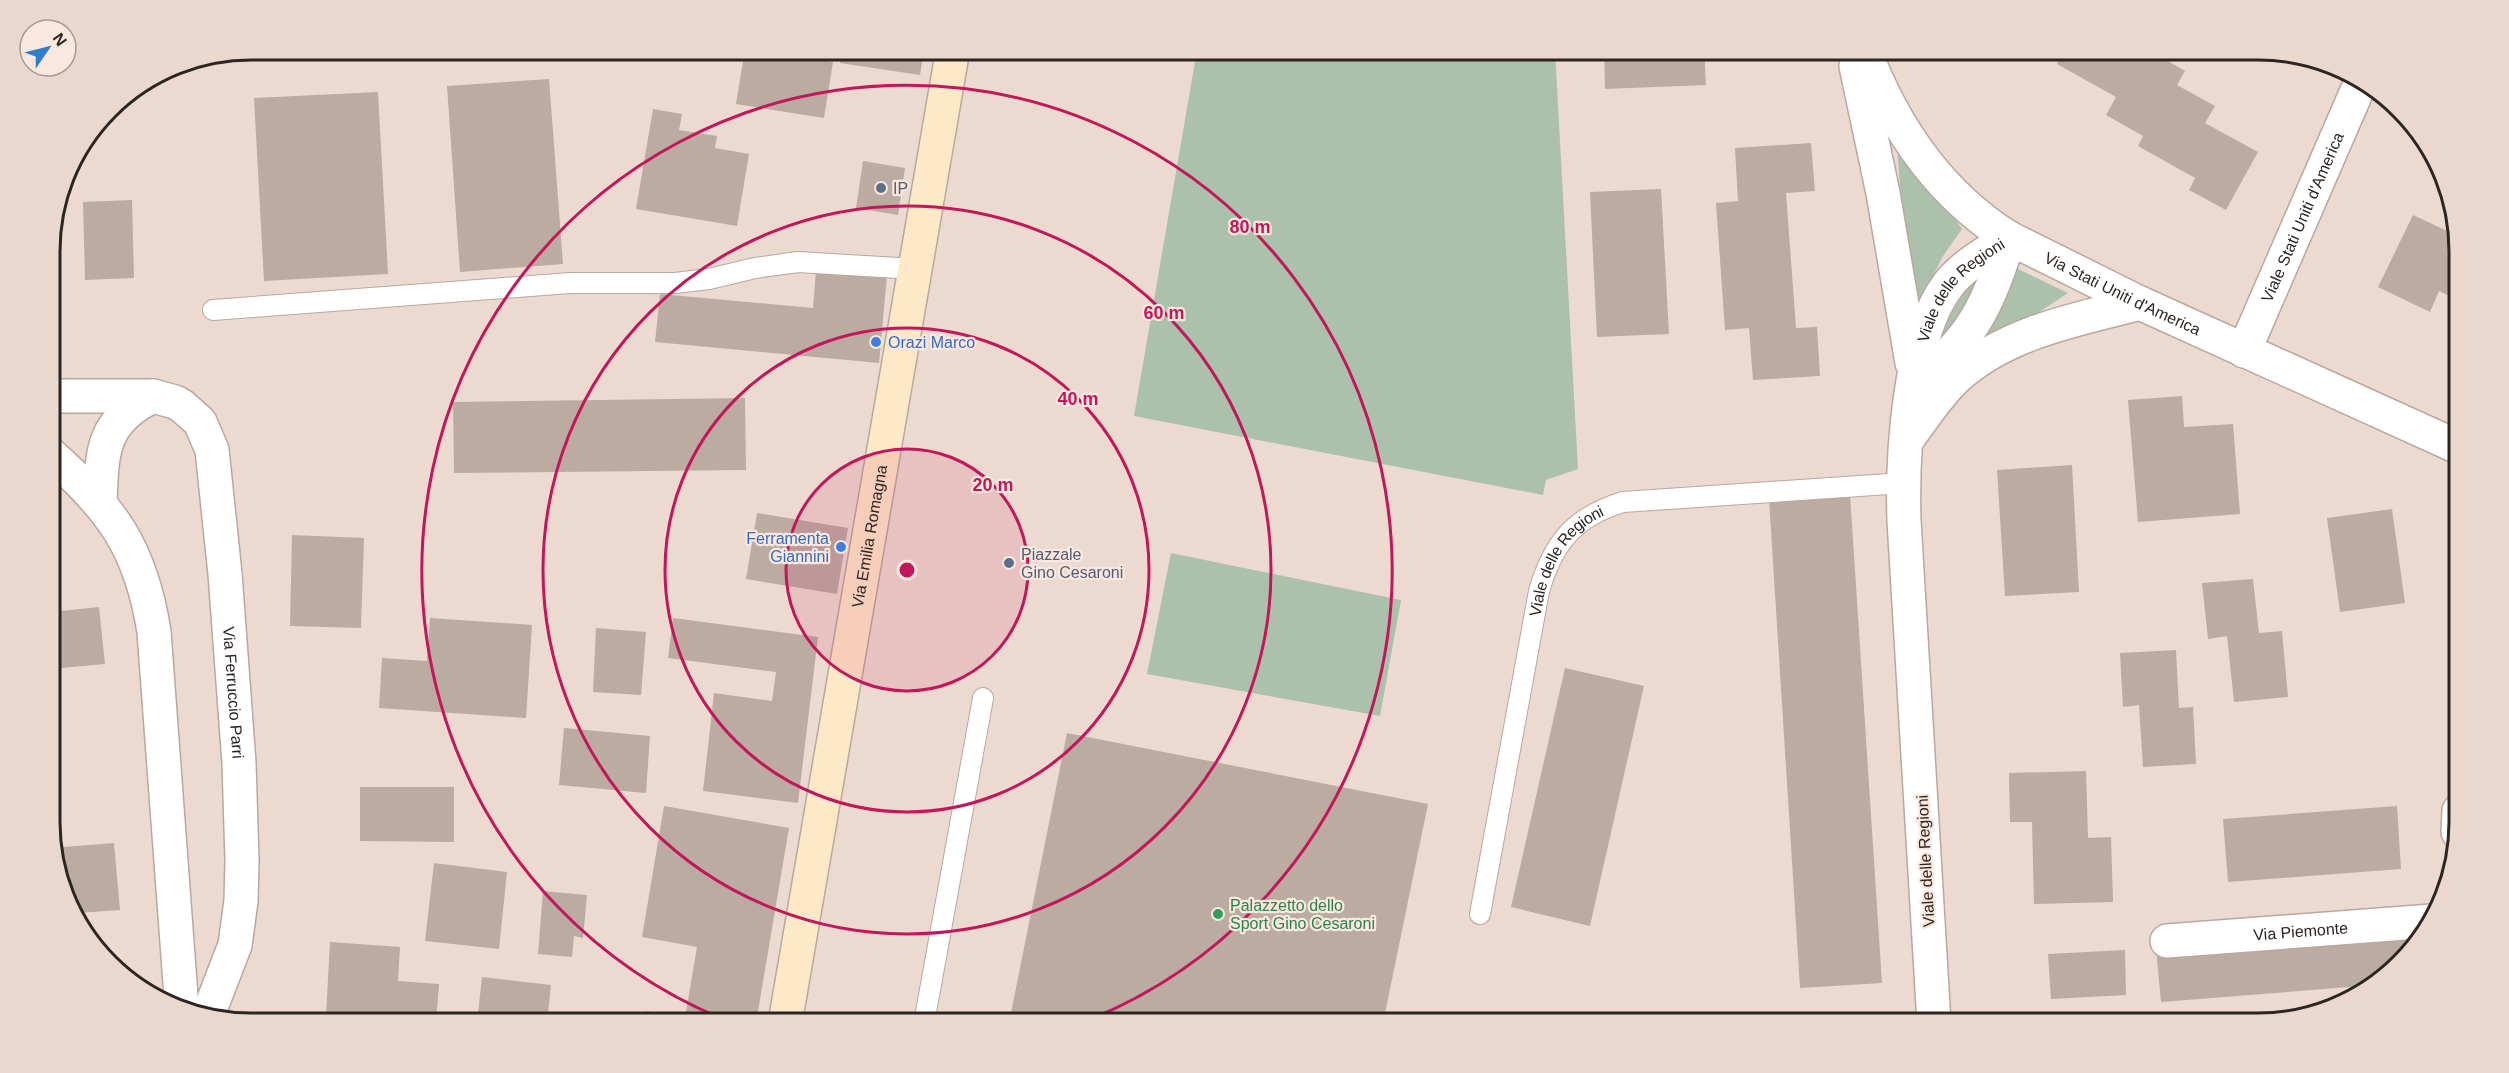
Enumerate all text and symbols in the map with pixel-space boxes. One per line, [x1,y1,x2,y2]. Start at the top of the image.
north arrow [18,18,78,78]
text: N [50,30,70,49]
street label: Viale Stati Uniti d'America [2258,130,2347,305]
place label: IP [893,180,908,197]
marker: IP [874,181,888,195]
text: 80 m [1229,217,1271,237]
street label: Viale delle Regioni [1914,235,2008,344]
street label: Via Stati Uniti d'America [2042,249,2203,338]
text: 60 m [1143,303,1185,323]
place label: Orazi Marco [888,334,975,351]
marker: Orazi Marco [869,335,883,349]
text: 40 m [1057,389,1099,409]
street label: Via Emilia Romagna [849,463,890,609]
text: 20 m [972,475,1014,495]
street label: Viale delle Regioni [1527,503,1606,618]
place label: Ferramenta Giannini [746,530,829,565]
marker: Ferramenta Giannini [834,540,848,554]
place label: Piazzale Gino Cesaroni [1021,546,1123,581]
marker: Piazzale Gino Cesaroni [1002,556,1016,570]
centre of rings [897,560,917,580]
street label: Via Ferruccio Parri [220,626,247,759]
street label: Viale delle Regioni [1914,794,1937,927]
place label: Palazzetto dello Sport Gino Cesaroni [1230,897,1375,932]
marker: Palazzetto dello Sport Gino Cesaroni [1211,907,1225,921]
street label: Via Piemonte [2253,919,2349,943]

